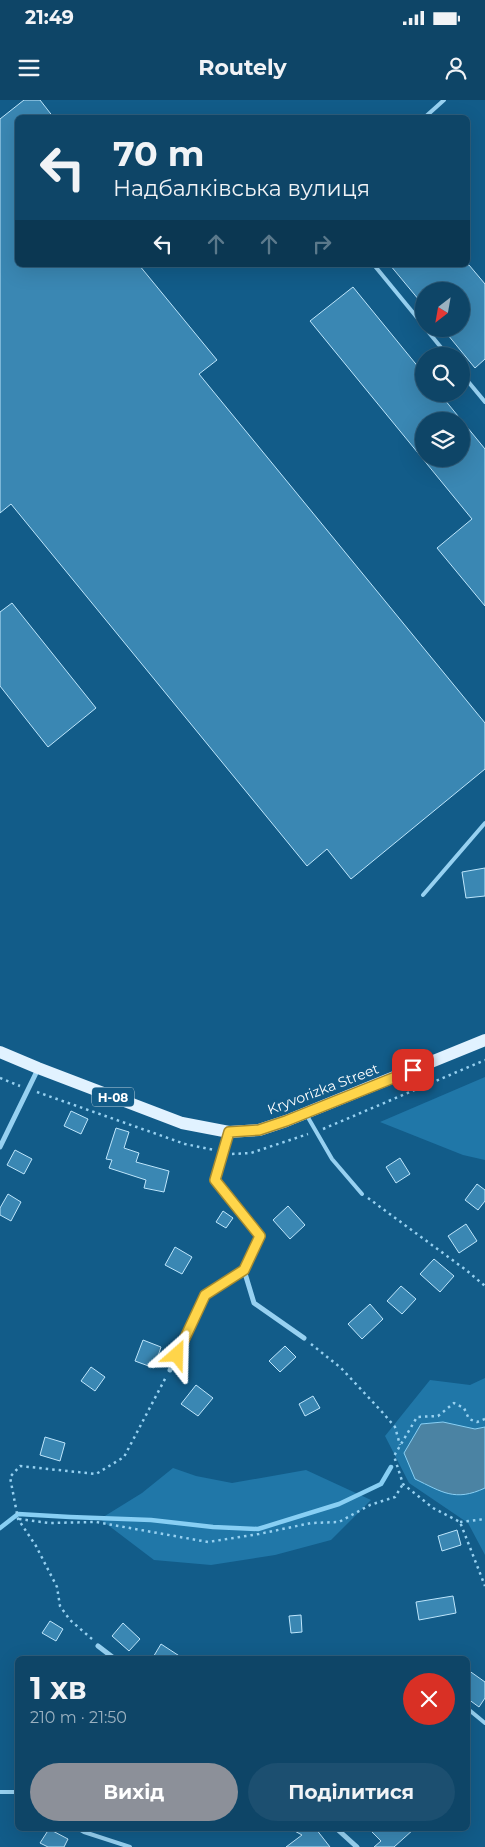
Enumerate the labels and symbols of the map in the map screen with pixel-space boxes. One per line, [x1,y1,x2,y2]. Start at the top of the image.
north arrow [415,282,470,338]
pin [392,1049,434,1091]
street label: Kryvorizka Street [265,1059,382,1119]
road number: Н-08 [92,1088,134,1106]
position arrow [150,1328,202,1380]

